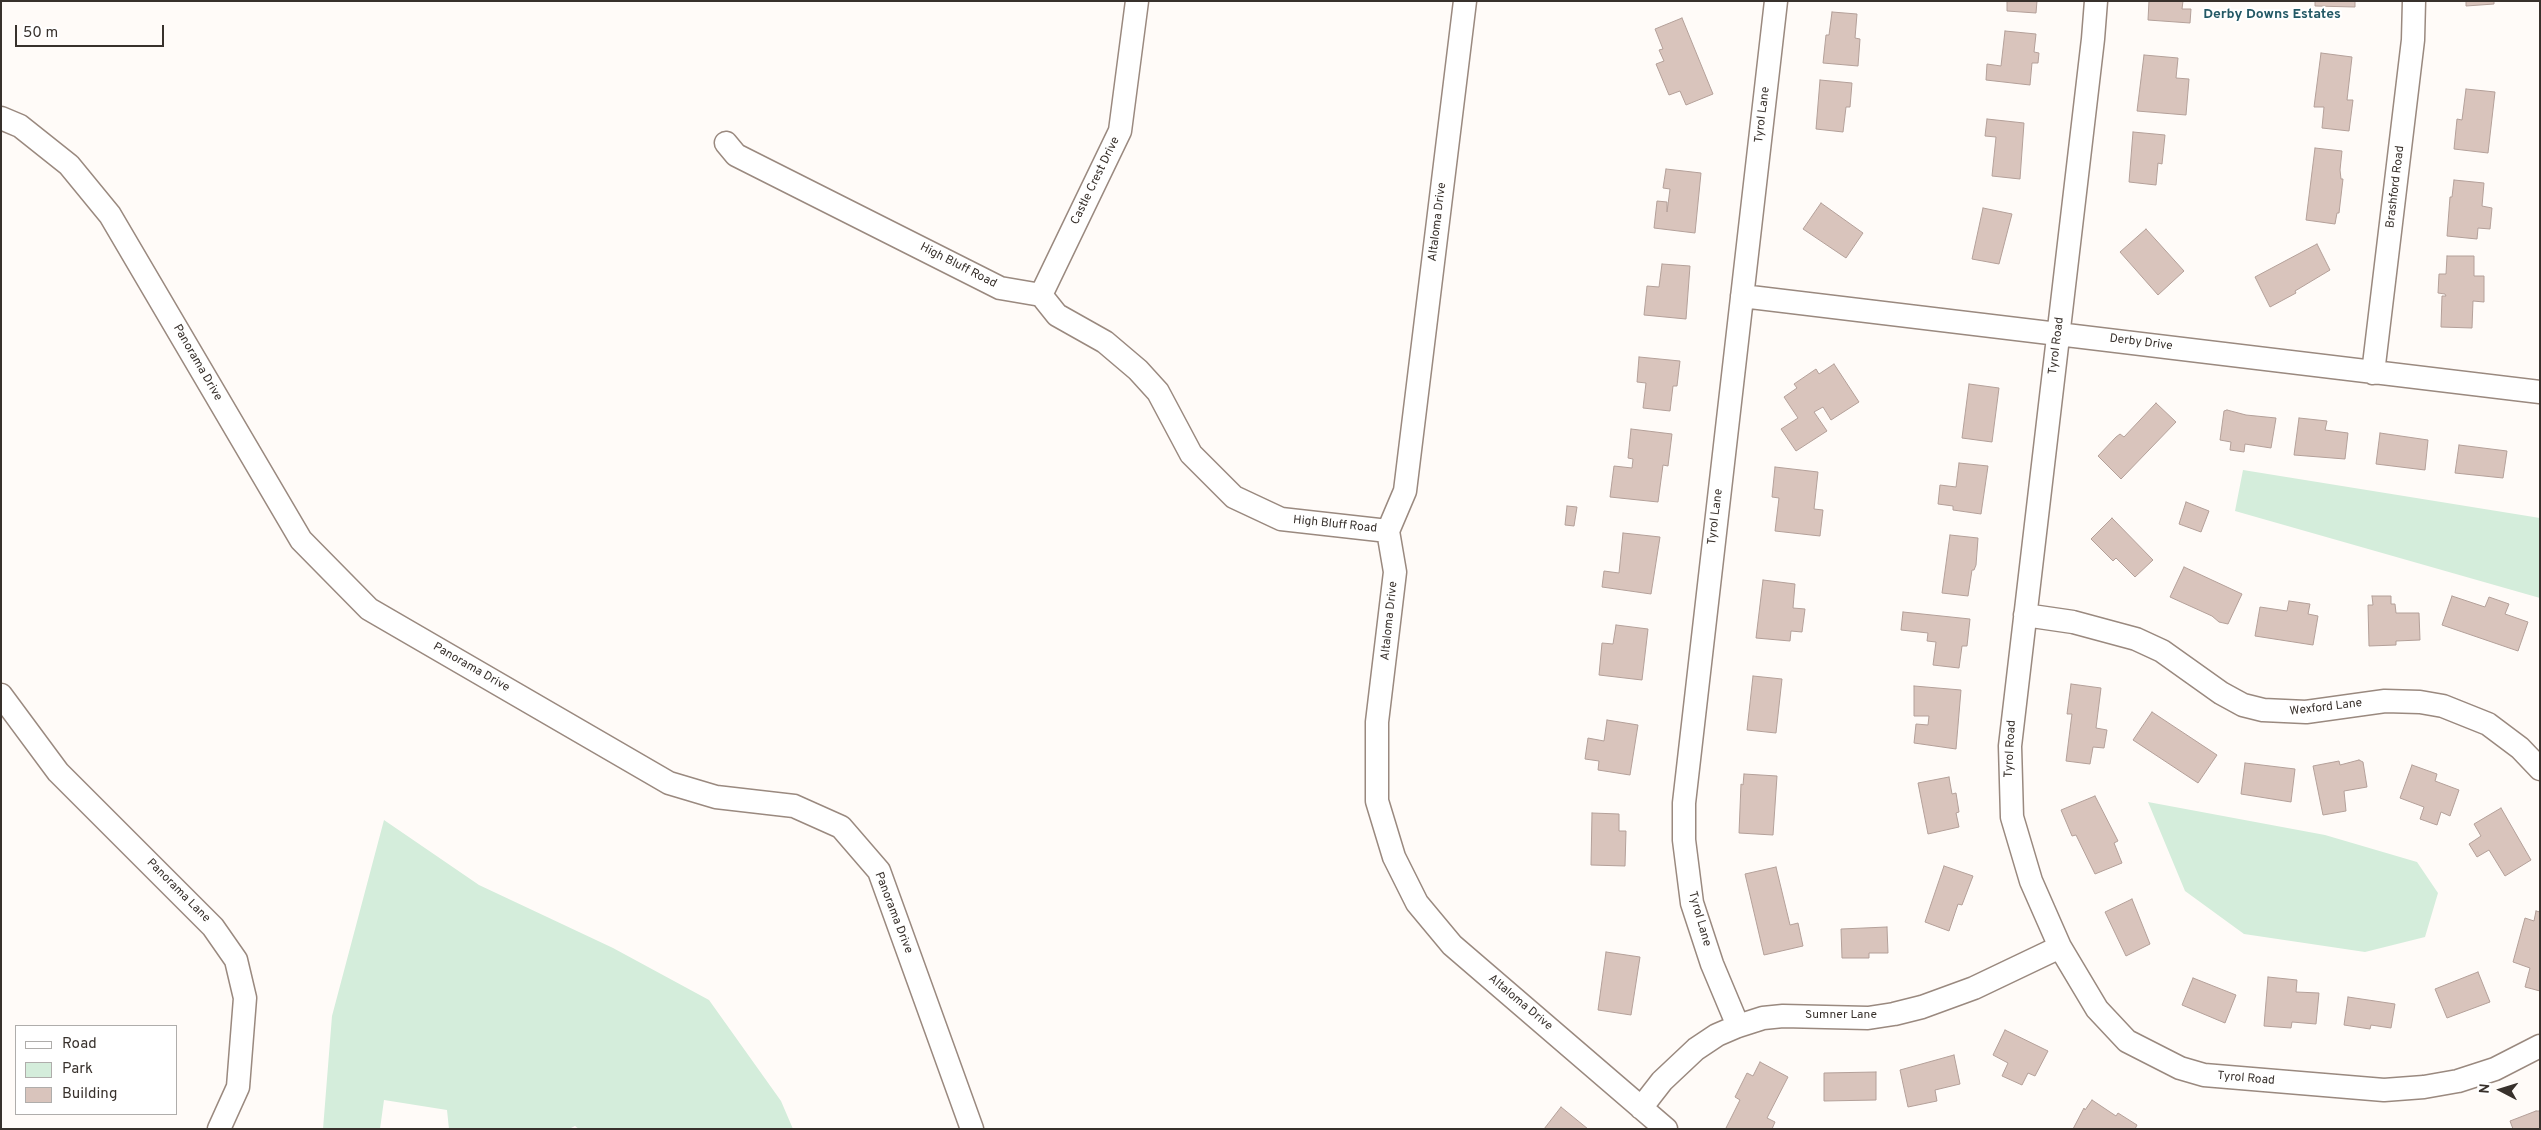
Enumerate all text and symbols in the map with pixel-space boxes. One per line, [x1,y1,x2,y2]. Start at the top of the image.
district label: Derby Downs Estates [2203,7,2341,23]
scale bar [18,15,166,47]
text: 50 m [23,24,58,43]
street label: Tyrol Lane [1752,86,1774,144]
street label: Castle Crest Drive [1068,135,1124,227]
street label: Brashford Road [2384,145,2408,229]
street label: Altaloma Drive [1426,182,1450,262]
street label: High Bluff Road [917,240,999,292]
street label: Tyrol Road [2046,316,2068,376]
street label: Panorama Drive [169,322,225,404]
street label: Derby Drive [2109,332,2173,354]
street label: Tyrol Lane [1705,488,1727,546]
street label: High Bluff Road [1292,513,1378,537]
street label: Altaloma Drive [1379,581,1401,661]
street label: Panorama Drive [430,640,512,696]
street label: Wexford Lane [2289,696,2363,720]
street label: Tyrol Road [2002,720,2020,778]
street label: Panorama Lane [143,856,213,926]
street label: Panorama Drive [871,870,915,956]
street label: Tyrol Lane [1684,890,1714,948]
street label: Altaloma Drive [1485,972,1555,1034]
street label: Sumner Lane [1805,1009,1877,1023]
legend [15,1025,178,1115]
text: Road [62,1035,97,1054]
text: Park [62,1060,93,1079]
north arrow [2476,1065,2526,1115]
street label: Tyrol Road [2217,1069,2275,1089]
text: N [2477,1083,2494,1094]
text: Building [62,1085,117,1104]

